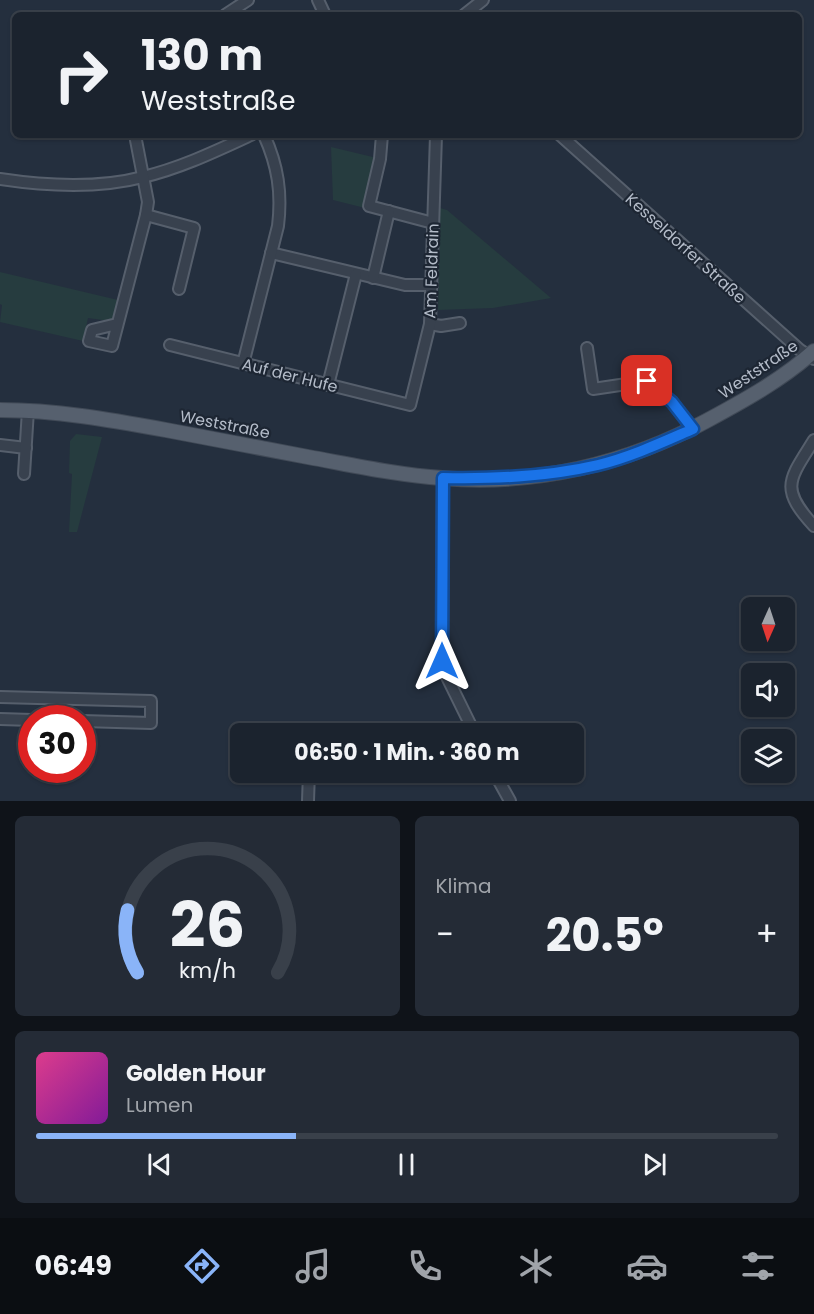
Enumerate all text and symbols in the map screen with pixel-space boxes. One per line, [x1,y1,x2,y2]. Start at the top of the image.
text: 130 m [141,26,263,85]
icon: right [42,36,120,114]
text: Weststraße [141,82,295,119]
street label: Kesseldorfer Straße [620,188,751,309]
street label: Am Feldrain [418,223,445,319]
street label: Weststraße [714,334,803,405]
street label: Auf der Hufe [240,352,340,399]
pin [621,355,672,406]
icon: arrive [630,364,663,397]
street label: Weststraße [178,404,272,445]
north arrow [741,597,795,651]
map controls [741,597,795,783]
position arrow [410,629,474,693]
button: sound [741,663,795,717]
speed limit sign: 30 [18,705,96,783]
button: layers [741,729,795,783]
text: 06:50 · 1 Min. · 360 m [294,737,520,768]
text: Klima [436,872,491,900]
text: 26 [170,881,245,969]
text: 20.5° [546,904,663,967]
text: − [436,911,454,958]
text: + [755,911,778,958]
text: km/h [179,955,236,986]
text: Golden Hour [126,1058,266,1089]
text: Lumen [126,1091,193,1119]
icon: previous [143,1148,176,1181]
icon: pause [390,1148,423,1181]
icon: next [638,1148,671,1181]
icon: directions [181,1245,223,1287]
icon: music [292,1245,334,1287]
icon: phone [404,1245,446,1287]
icon: climate [515,1245,557,1287]
icon: car [626,1245,668,1287]
icon: filters [737,1245,779,1287]
text: 06:49 [35,1247,112,1284]

